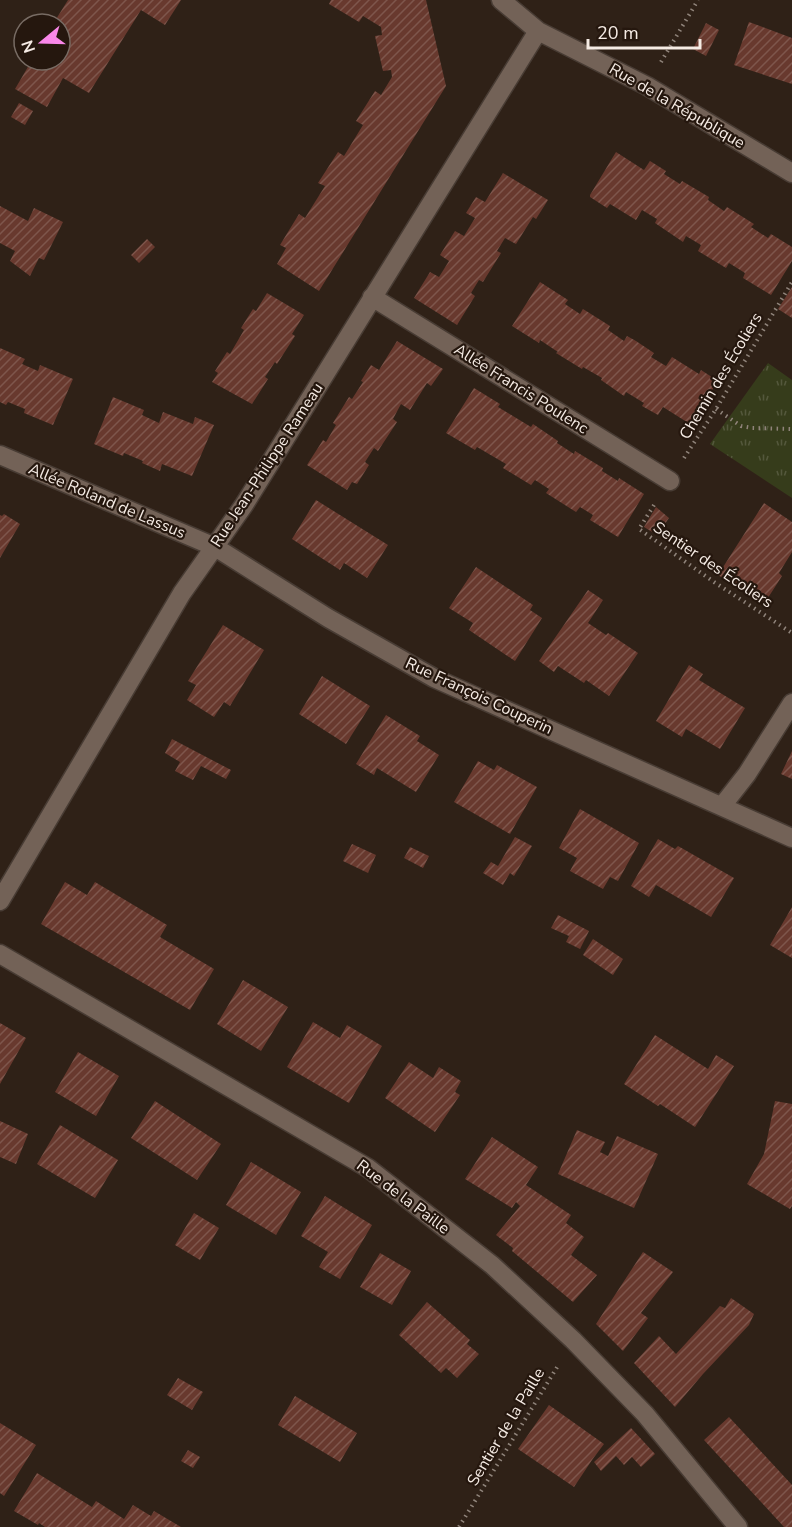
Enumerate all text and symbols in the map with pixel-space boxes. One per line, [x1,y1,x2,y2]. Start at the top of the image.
north arrow [12,12,72,72]
scale bar [588,12,700,50]
text: 20 m [597,21,639,45]
text: N [16,37,41,56]
street label: Rue de la République [605,58,749,154]
street label: Chemin des Écoliers [674,308,768,444]
street label: Allée Francis Poulenc [450,339,593,440]
street label: Rue Jean-Philippe Rameau [206,379,328,551]
street label: Allée Roland de Lassus [25,458,189,544]
street label: Sentier des Écoliers [649,517,777,613]
street label: Rue François Couperin [402,652,556,740]
street label: Rue de la Paille [352,1155,454,1239]
street label: Sentier de la Paille [462,1364,550,1490]

